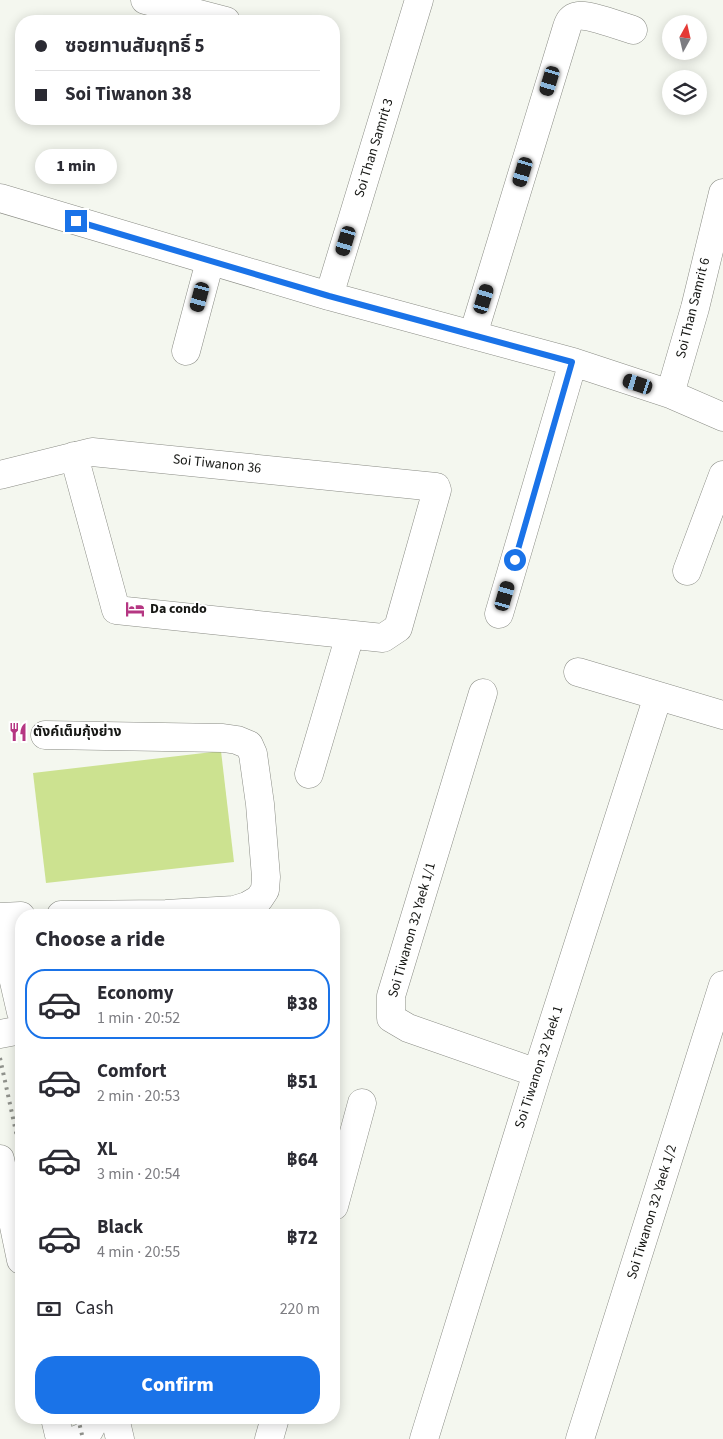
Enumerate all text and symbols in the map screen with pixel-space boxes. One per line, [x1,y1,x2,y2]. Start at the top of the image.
north arrow [662,15,708,60]
map controls [662,15,707,115]
text: ซอยทานสัมฤทธิ์ 5 [65,33,205,60]
car [538,64,561,98]
button: layers [662,70,707,115]
text: Soi Tiwanon 38 [65,81,192,108]
street label: Soi Than Samrit 3 [349,96,399,200]
callout: 1 min [35,148,117,184]
text: 1 min [56,155,96,177]
car [511,155,534,189]
route end [65,210,87,232]
car [334,224,357,258]
street label: Soi Than Samrit 6 [671,256,715,360]
car [188,281,211,313]
car [472,282,495,316]
car [621,372,654,396]
street label: Soi Tiwanon 36 [172,449,262,479]
route start [504,549,526,571]
car [493,580,516,612]
hotel icon: Da condo [124,598,146,620]
place label: Da condo [150,599,207,619]
restaurant icon: ตังค์เต็มกุ้งย่าง [7,721,29,743]
place label: ตังค์เต็มกุ้งย่าง [33,722,122,742]
street label: Soi Tiwanon 32 Yaek 1/1 [383,860,441,1000]
text: Choose a ride [35,923,165,955]
text: Economy [97,980,174,1007]
icon: car [37,982,82,1027]
text: ฿38 [287,991,318,1018]
street label: Soi Tiwanon 32 Yaek 1 [510,1003,568,1131]
text: 1 min · 20:52 [97,1007,180,1029]
text: Comfort [97,1058,167,1085]
icon: car [37,1060,82,1105]
text: ฿51 [287,1069,318,1096]
text: 2 min · 20:53 [97,1085,180,1107]
text: XL [97,1136,118,1163]
icon: car [37,1138,82,1183]
street label: Soi Tiwanon 32 Yaek 1/2 [622,1142,682,1282]
text: ฿64 [287,1147,318,1174]
text: 3 min · 20:54 [97,1163,180,1185]
text: Black [97,1214,143,1241]
icon: car [37,1216,82,1261]
text: ฿72 [287,1225,318,1252]
text: 4 min · 20:55 [97,1241,180,1263]
icon: cash [35,1295,63,1323]
text: Cash [75,1295,114,1322]
text: 220 m [280,1298,320,1320]
button: Confirm [35,1356,320,1414]

